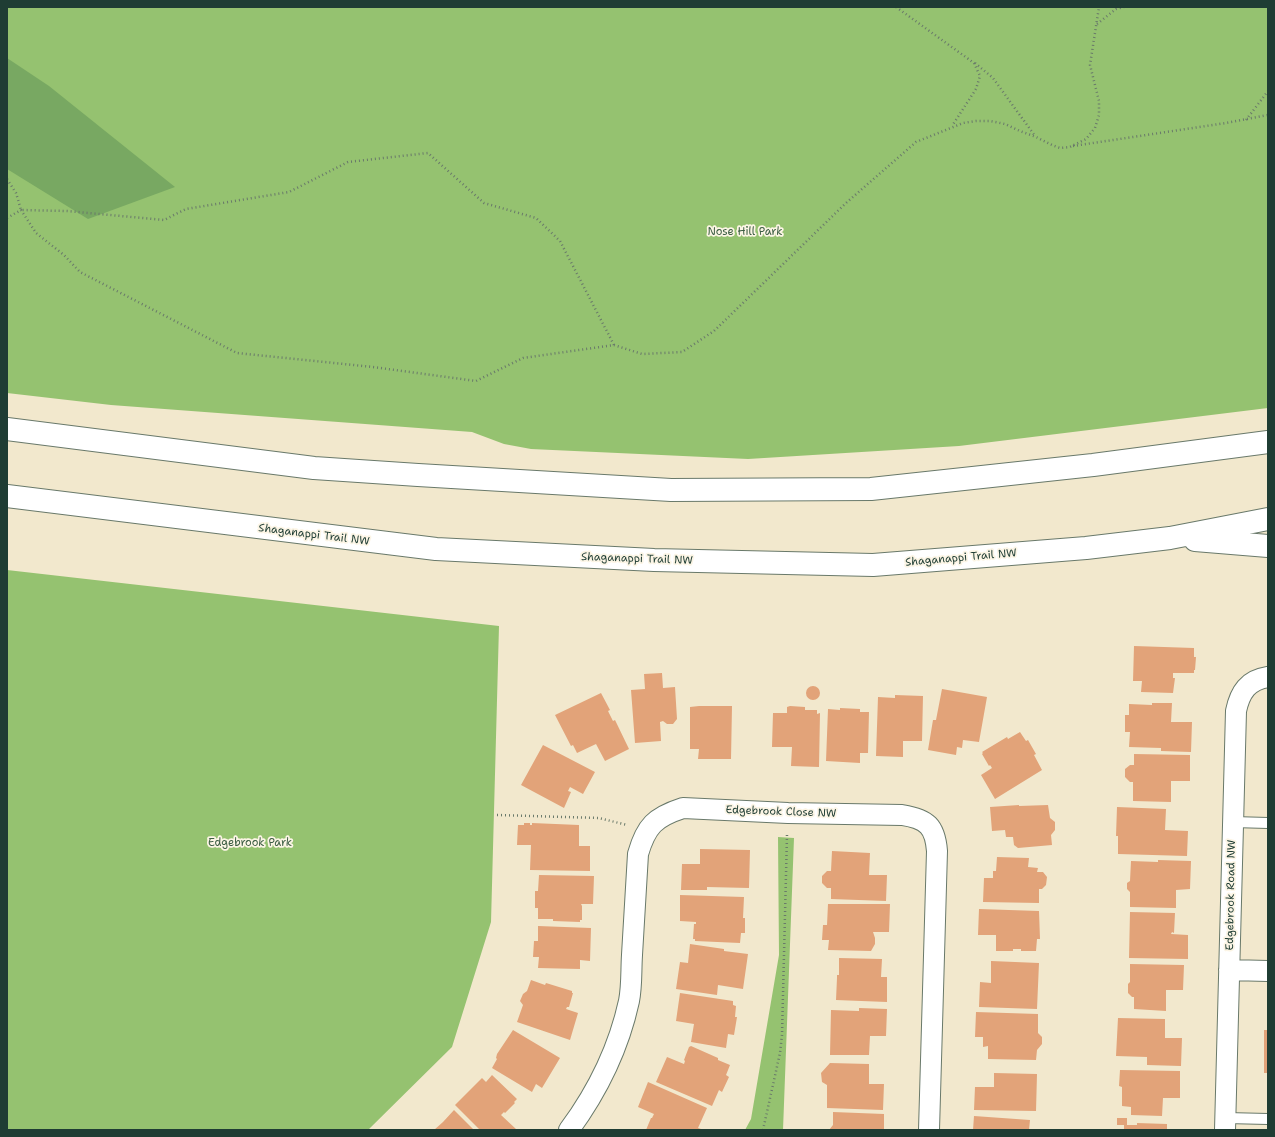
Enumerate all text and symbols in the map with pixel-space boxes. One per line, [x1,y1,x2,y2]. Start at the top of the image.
park label: Nose Hill Park [708,225,782,239]
street label: Shaganappi Trail NW [258,522,370,548]
street label: Shaganappi Trail NW [905,547,1017,569]
street label: Shaganappi Trail NW [581,550,693,568]
street label: Edgebrook Close NW [725,803,837,821]
park label: Edgebrook Park [208,836,292,850]
street label: Edgebrook Road NW [1223,840,1239,950]

